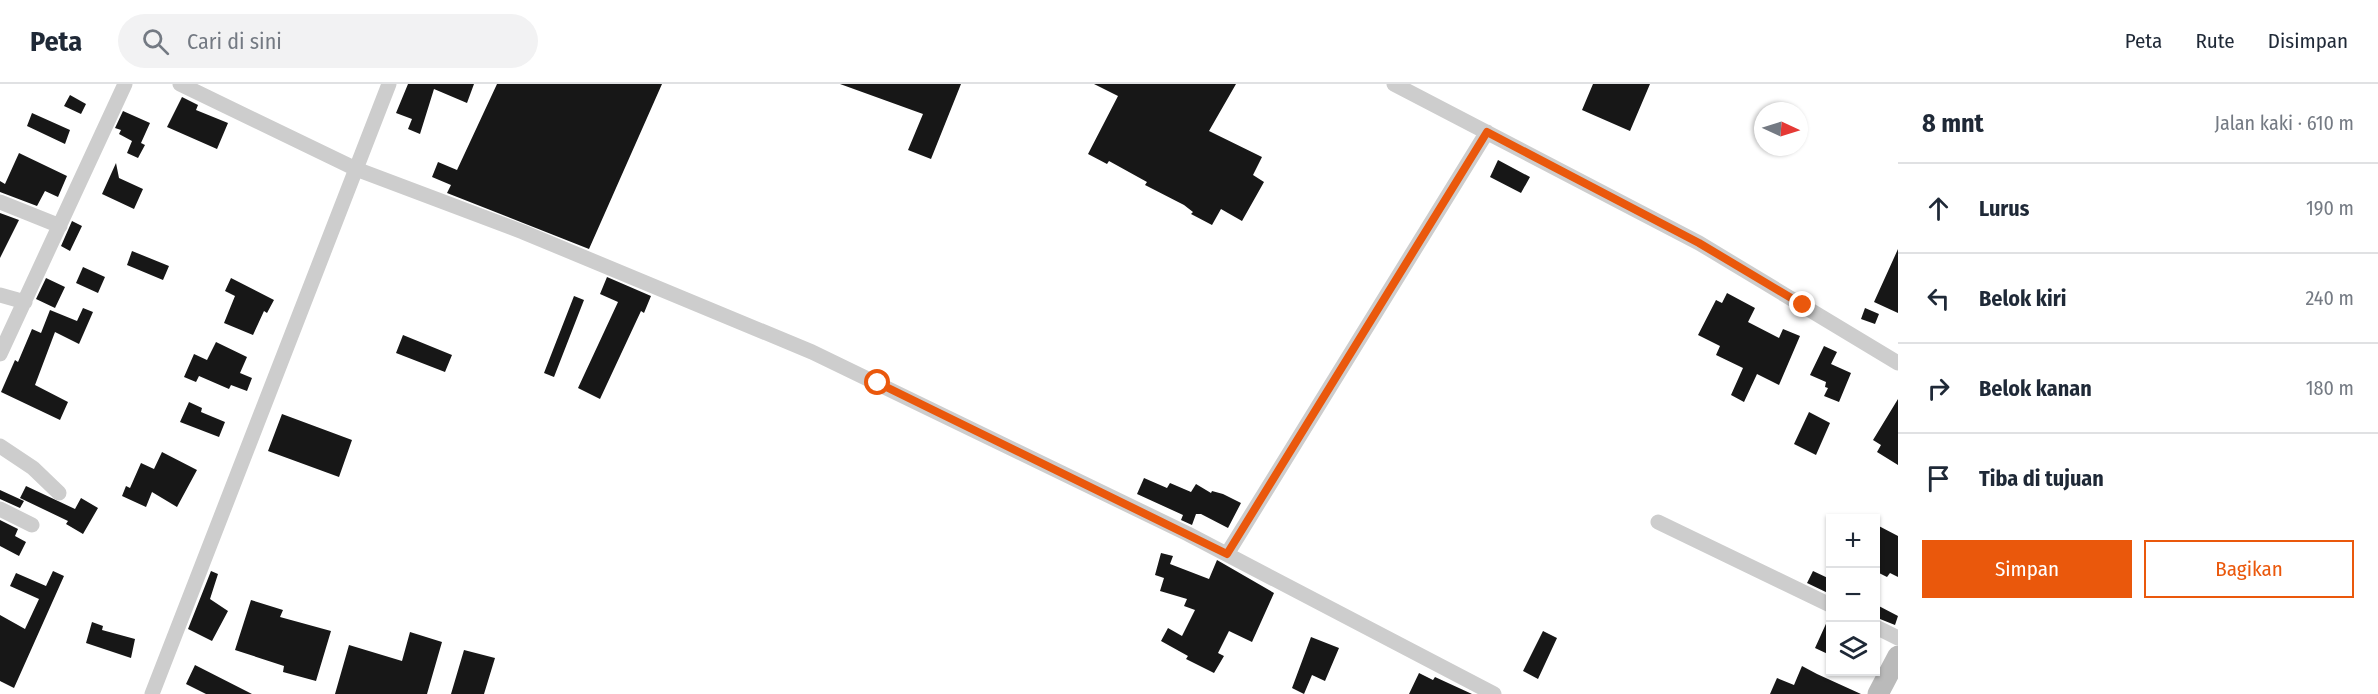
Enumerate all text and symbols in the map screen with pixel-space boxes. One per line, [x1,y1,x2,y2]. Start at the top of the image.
search box [118,14,538,68]
text: Peta [30,25,82,58]
icon: search [139,25,172,58]
text: Cari di sini [187,28,282,55]
text: Peta [2125,28,2162,54]
text: Rute [2195,28,2235,54]
text: Disimpan [2268,28,2348,54]
north arrow [1754,102,1808,156]
text: 8 mnt [1922,108,1984,139]
text: Jalan kaki · 610 m [2215,111,2354,135]
icon: ahead [1922,192,1955,225]
text: Lurus [1979,195,2029,222]
text: 190 m [2306,196,2354,220]
icon: left [1922,282,1955,315]
text: Belok kiri [1979,285,2067,312]
text: 240 m [2305,286,2354,310]
route end [1789,291,1815,317]
route start [864,369,890,395]
icon: right [1922,372,1955,405]
text: Belok kanan [1979,375,2092,402]
text: 180 m [2306,376,2354,400]
icon: arrive [1922,462,1955,495]
text: Tiba di tujuan [1979,465,2104,492]
map controls [1826,514,1880,676]
button: + [1826,514,1880,568]
button: Simpan [1922,540,2132,598]
button: Bagikan [2144,540,2354,598]
button: − [1826,568,1880,622]
button: layers [1826,622,1880,676]

